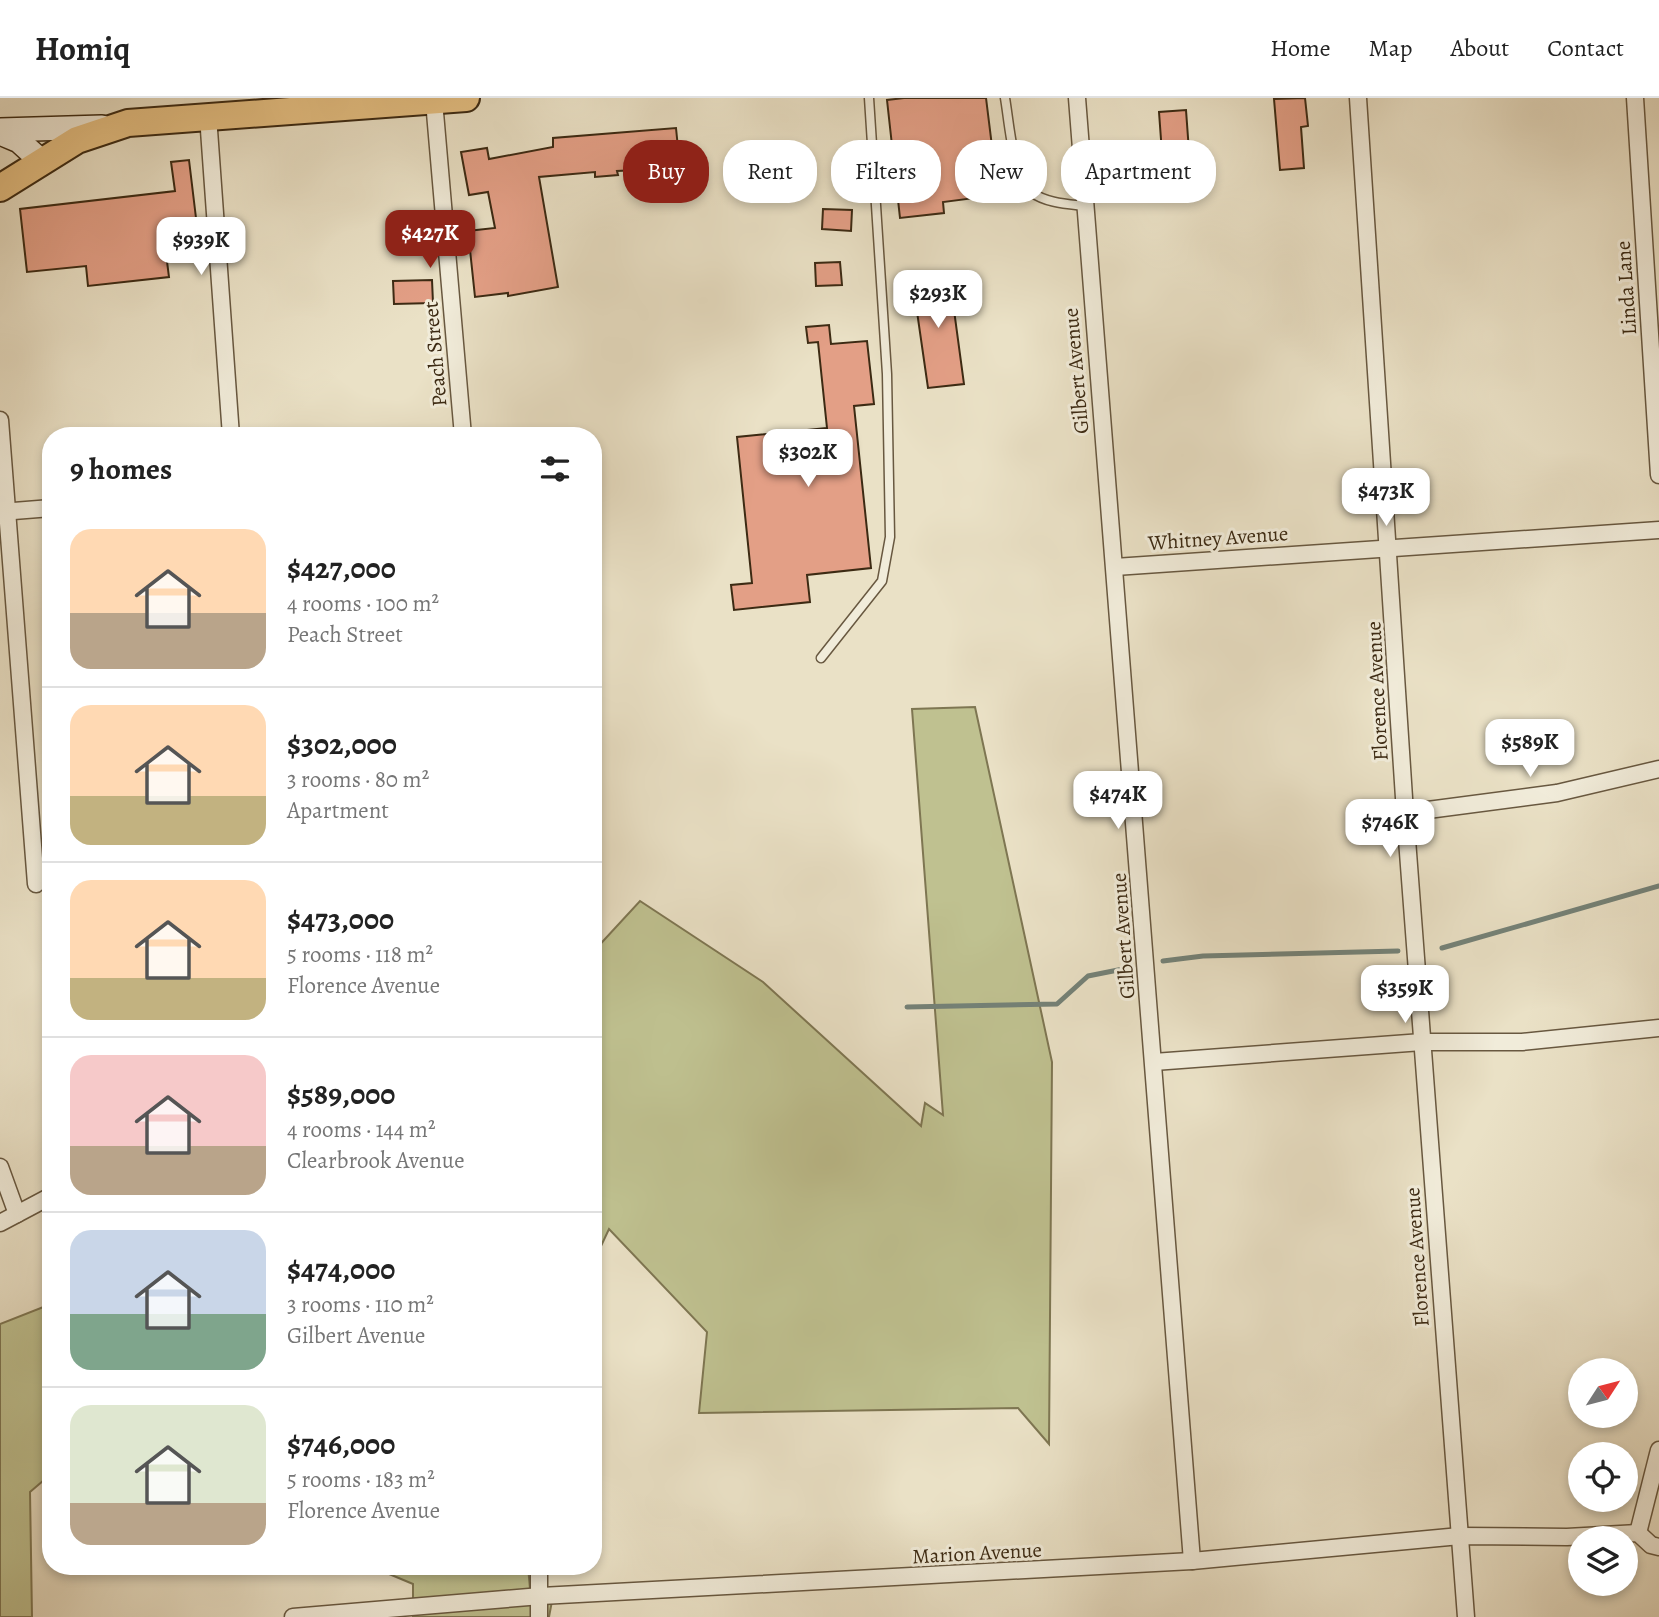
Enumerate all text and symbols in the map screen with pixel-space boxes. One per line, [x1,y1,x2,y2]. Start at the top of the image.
text: Homiq [35,26,130,71]
text: Home [1270,32,1331,64]
text: Map [1369,32,1413,64]
text: About [1451,32,1509,64]
text: Contact [1547,32,1624,64]
chip: Buy [623,140,709,203]
chip: Rent [723,140,817,203]
chip: Filters [831,140,941,203]
chip: New [955,140,1047,203]
chip: Apartment [1061,140,1216,203]
pin: $427K [381,211,479,270]
text: $427K [401,217,459,248]
pin: $939K [152,218,250,277]
text: $939K [172,224,230,255]
street label: Linda Lane [1609,240,1643,336]
pin: $293K [889,271,987,330]
text: $293K [909,277,967,308]
street label: Peach Street [416,300,454,408]
street label: Gilbert Avenue [1057,307,1095,435]
pin: $302K [759,430,857,489]
text: $302K [779,436,837,467]
text: 9 homes [70,449,172,489]
icon: filters [536,450,574,488]
pin: $473K [1337,468,1435,528]
text: $473K [1358,475,1414,506]
street label: Whitney Avenue [1146,519,1289,557]
text: $427,000 [287,548,396,588]
icon: home [126,557,210,641]
text: 4 rooms · 100 m² [287,588,439,619]
text: Peach Street [287,619,403,650]
street label: Florence Avenue [1359,620,1395,762]
pin: $589K [1481,720,1579,779]
text: $302,000 [287,724,397,764]
text: $589K [1501,726,1559,757]
icon: home [126,733,210,817]
text: 3 rooms · 80 m² [287,764,429,795]
pin: $474K [1069,772,1167,831]
text: $474K [1089,778,1147,809]
text: Apartment [287,795,389,826]
pin: $746K [1341,800,1439,859]
text: $746K [1361,806,1419,837]
street label: Gilbert Avenue [1105,872,1141,1000]
text: $473,000 [287,899,394,939]
icon: home [126,908,210,992]
text: 5 rooms · 118 m² [287,939,433,970]
pin: $359K [1356,965,1454,1025]
text: Florence Avenue [287,970,440,1001]
text: $359K [1377,972,1433,1003]
text: $589,000 [287,1074,395,1114]
icon: home [126,1083,210,1167]
text: 4 rooms · 144 m² [287,1114,435,1145]
text: Clearbrook Avenue [287,1145,465,1176]
street label: Florence Avenue [1398,1186,1436,1328]
text: $474,000 [287,1249,395,1289]
icon: home [126,1258,210,1342]
text: 3 rooms · 110 m² [287,1289,434,1320]
text: Gilbert Avenue [287,1320,425,1351]
north arrow [1568,1358,1638,1428]
map controls [1568,1358,1638,1596]
text: $746,000 [287,1424,395,1464]
icon: home [126,1433,210,1517]
button: locate [1568,1442,1638,1512]
text: 5 rooms · 183 m² [287,1464,435,1495]
text: Florence Avenue [287,1495,440,1526]
button: layers [1568,1526,1638,1596]
street label: Marion Avenue [911,1536,1043,1570]

